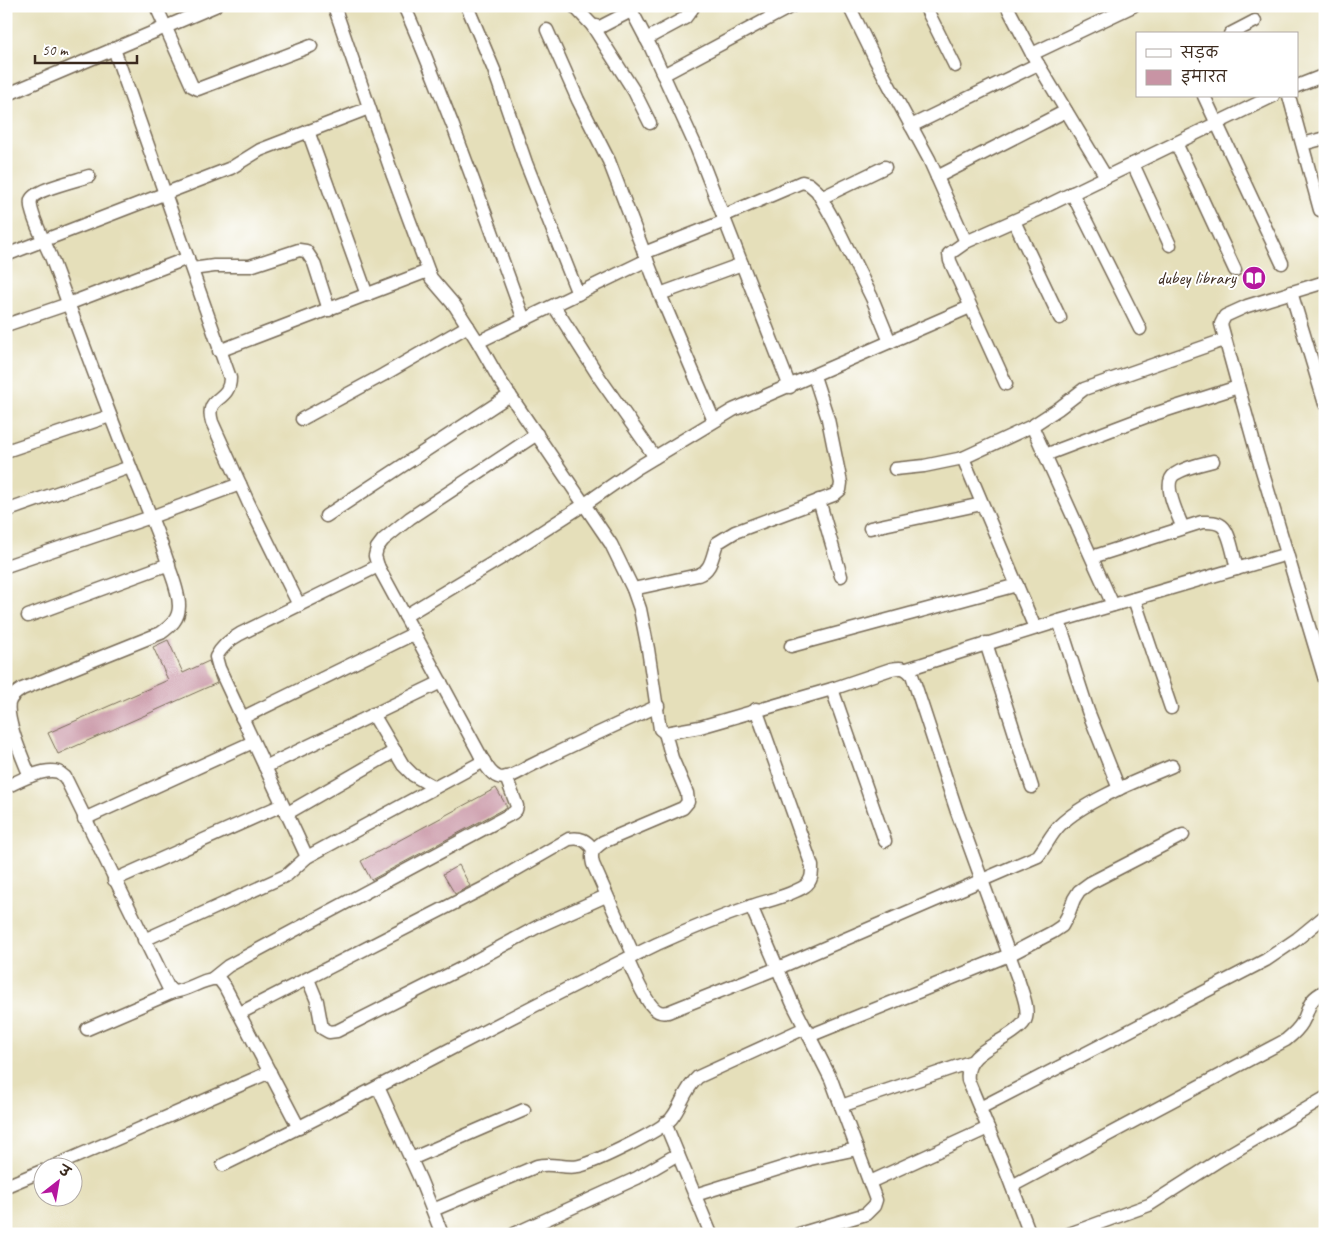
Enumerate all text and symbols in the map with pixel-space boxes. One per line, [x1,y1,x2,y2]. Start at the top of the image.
scale bar [35,32,138,64]
legend [1136,32,1298,98]
text: 50 m [42,41,69,60]
text: सड़क [1180,44,1219,63]
text: इमारत [1181,68,1228,87]
library icon: dubey library [1241,265,1267,291]
place label: dubey library [1157,267,1238,289]
north arrow [32,1158,82,1208]
text: उ [54,1161,74,1182]

